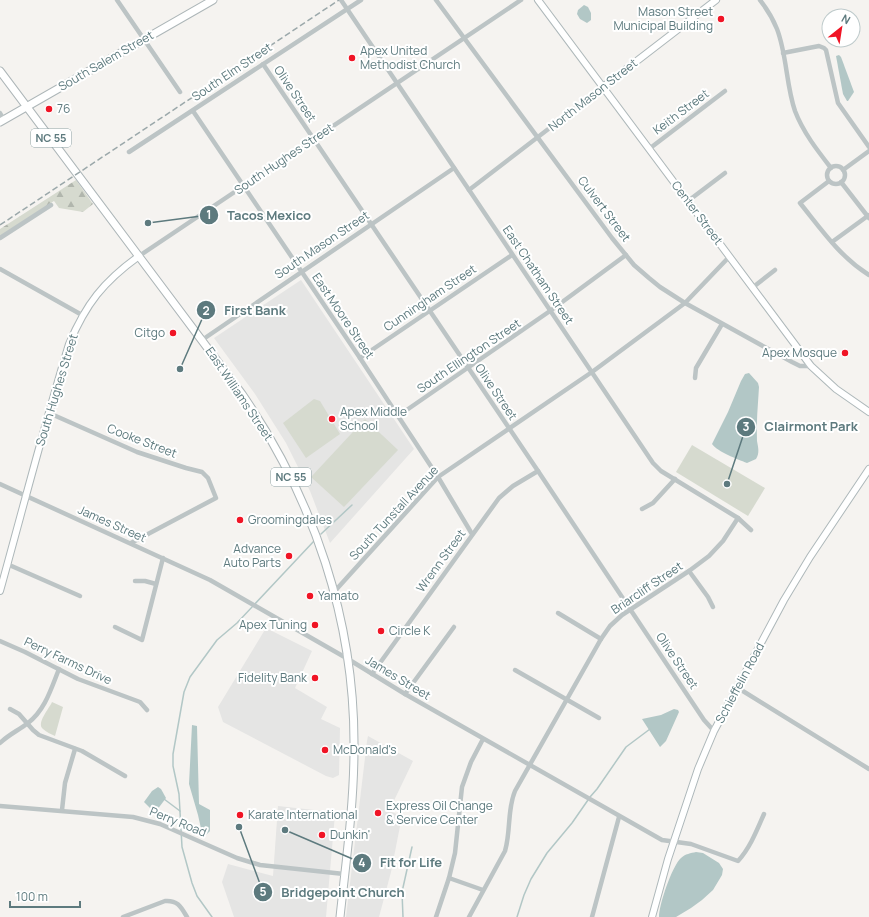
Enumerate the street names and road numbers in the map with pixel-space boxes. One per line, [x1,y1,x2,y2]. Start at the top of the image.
street label: South Salem Street [55,26,157,95]
street label: South Elm Street [188,38,275,105]
street label: North Mason Street [545,54,641,135]
street label: Olive Street [270,62,321,125]
street label: Keith Street [649,85,712,138]
street label: South Hughes Street [231,119,337,198]
road number: NC 55 [31,129,71,147]
street label: Culvert Street [574,172,635,245]
street label: Center Street [668,177,727,248]
street label: South Mason Street [271,206,373,283]
street label: East Chatham Street [499,222,578,328]
street label: Cunningham Street [380,260,480,335]
street label: East Moore Street [308,269,379,362]
street label: South Ellington Street [413,314,524,397]
street label: South Hughes Street [31,331,82,448]
street label: East Williams Street [202,343,277,444]
street label: Olive Street [471,360,522,423]
street label: Cooke Street [105,419,180,462]
street label: South Tunstall Avenue [345,462,442,564]
road number: NC 55 [271,468,311,486]
street label: James Street [75,501,149,546]
street label: Wrenn Street [412,526,469,596]
street label: Briarcliff Street [608,557,686,618]
street label: Olive Street [652,629,703,692]
street label: Perry Farms Drive [21,633,115,688]
street label: Schieffelin Road [711,639,768,726]
street label: James Street [362,651,434,704]
street label: Perry Road [147,802,209,841]

